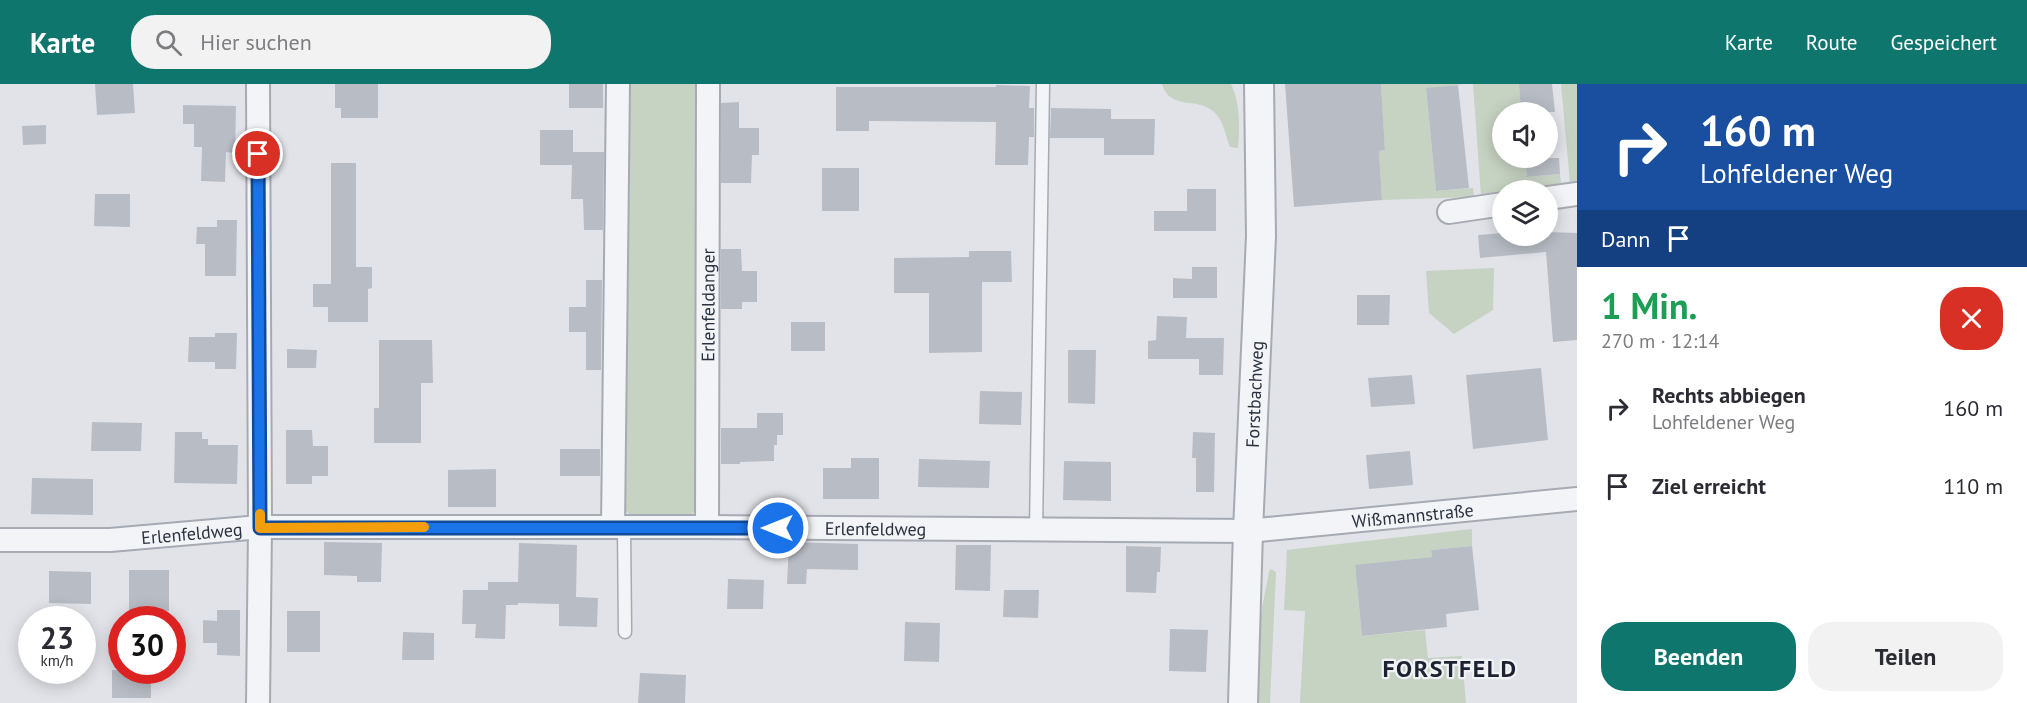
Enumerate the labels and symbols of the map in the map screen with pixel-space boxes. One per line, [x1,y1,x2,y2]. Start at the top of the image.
pin [232,128,283,179]
street label: Erlenfeldanger [696,248,719,362]
street label: Forstbachweg [1240,340,1268,448]
position arrow [746,496,810,560]
street label: Wißmannstraße [1351,498,1475,532]
street label: Erlenfeldweg [825,516,926,540]
street label: Erlenfeldweg [140,517,243,549]
speed limit sign: 30 [108,606,186,684]
district label: FORSTFELD [1382,653,1518,684]

